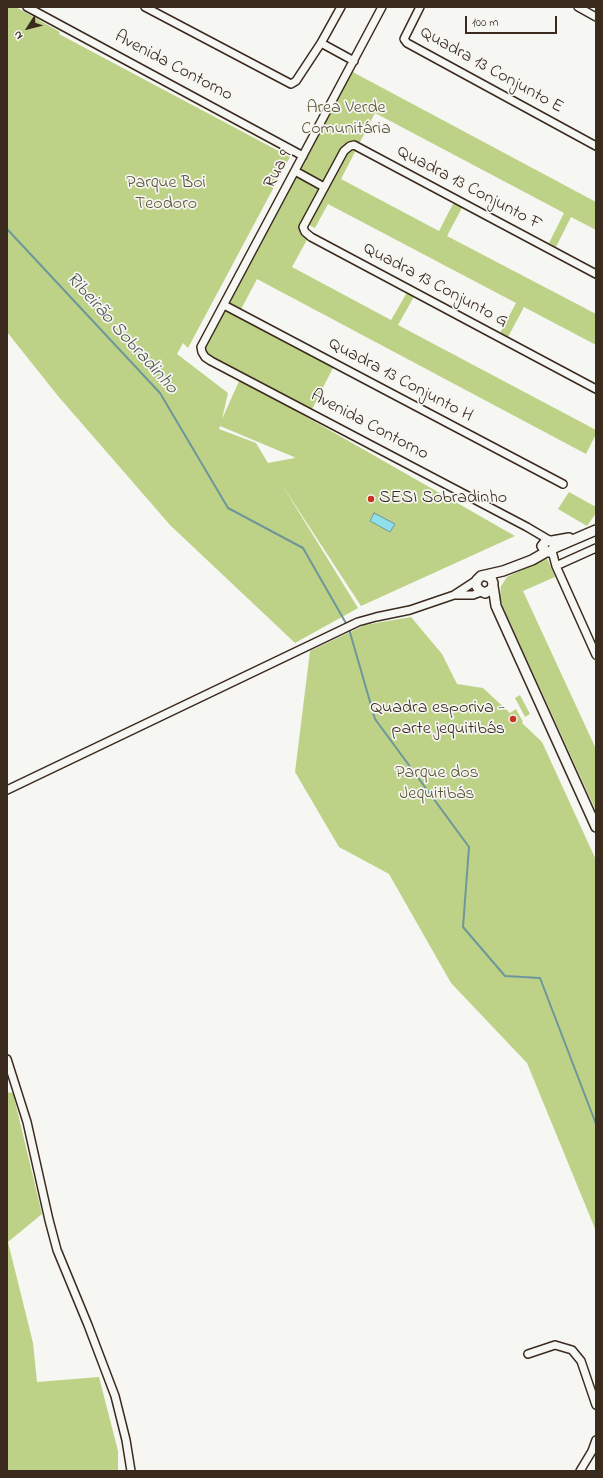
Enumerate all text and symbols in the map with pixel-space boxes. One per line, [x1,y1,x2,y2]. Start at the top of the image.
north arrow [8,8,48,48]
scale bar [467,8,559,34]
text: 100 m [472,14,499,32]
street label: Quadra 13 Conjunto E [415,23,567,119]
text: N [10,27,27,43]
street label: Avenida Contorno [110,27,236,107]
park label: Area Verde Comunitária [301,98,391,140]
street label: Quadra 13 Conjunto F [393,142,545,236]
street label: Rua 9 [260,147,298,193]
park label: Parque Boi Teodoro [126,173,206,216]
street label: Quadra 13 Conjunto G [359,239,511,333]
water label: Ribeirão Sobradinho [60,268,182,400]
street label: Quadra 13 Conjunto H [324,334,476,428]
street label: Avenida Contorno [306,386,432,466]
place label: SESI Sobradinho [379,488,507,510]
marker: SESI Sobradinho [366,494,376,504]
place label: Quadra esporiva - parte jequitibás [370,698,505,740]
marker: Quadra esporiva - parte jequitibás [508,714,518,724]
park label: Parque dos Jequitibás [395,763,479,806]

